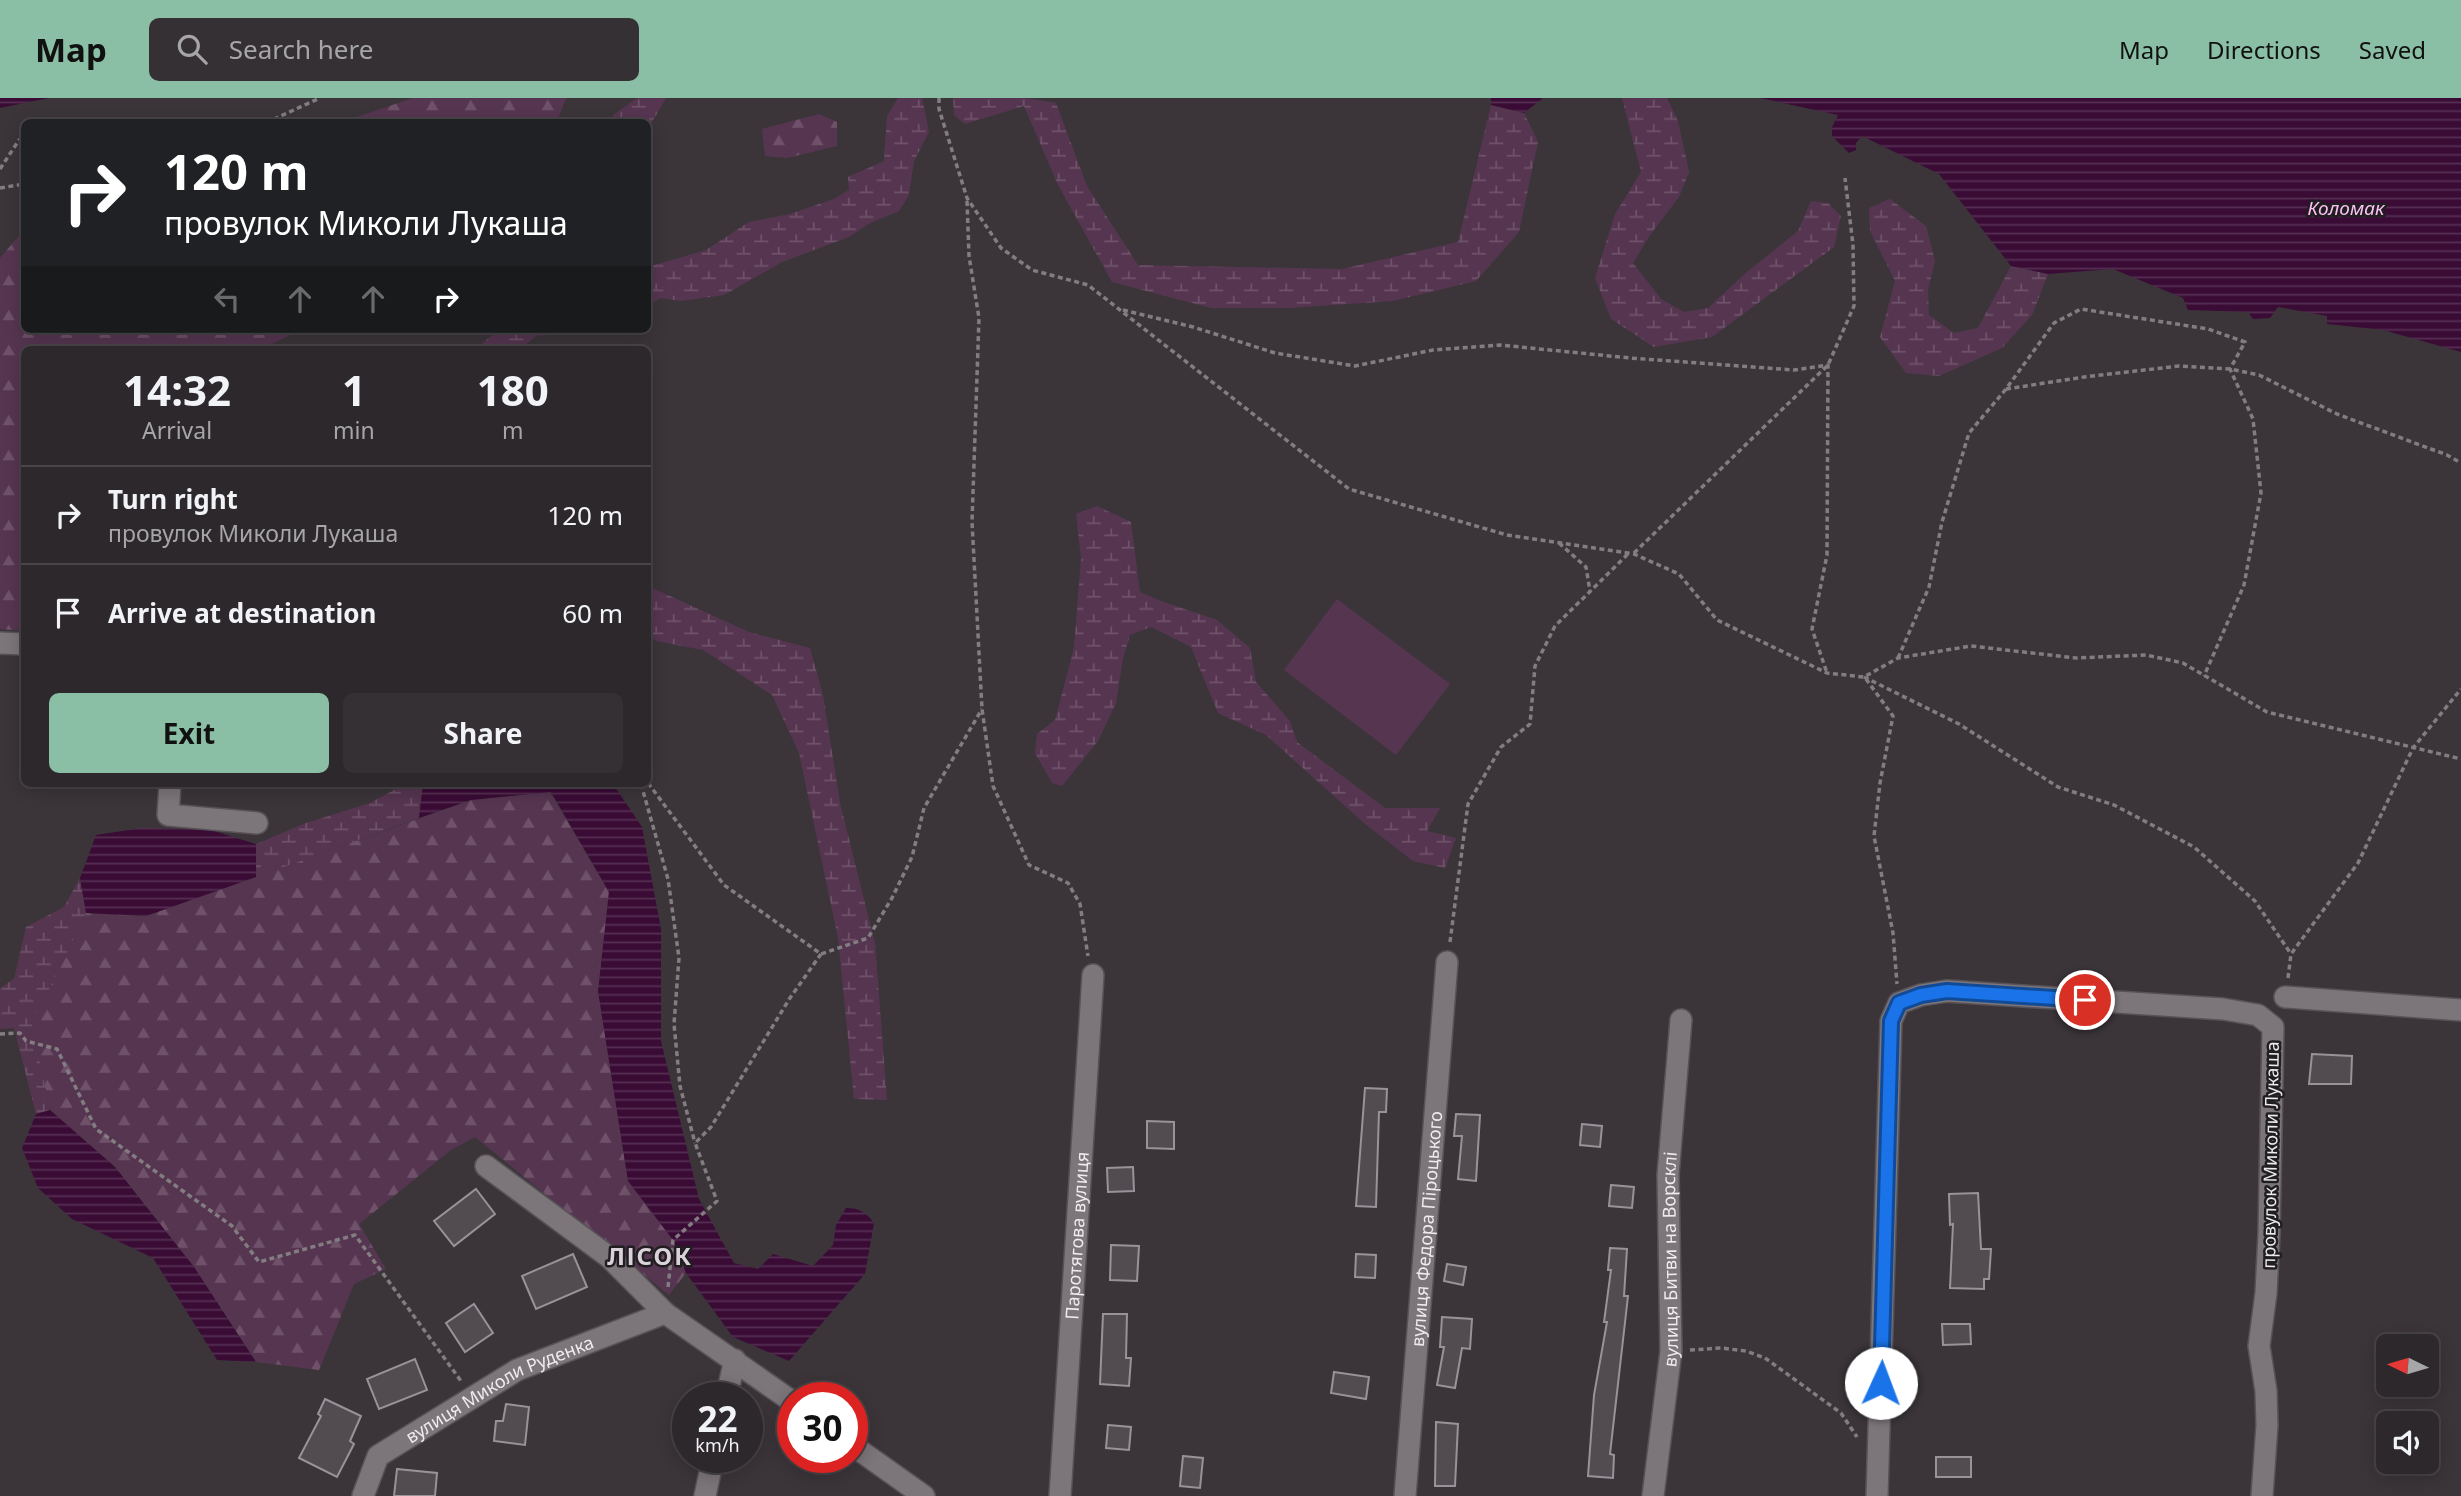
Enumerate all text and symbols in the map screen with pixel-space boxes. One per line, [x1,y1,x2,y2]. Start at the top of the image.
search box [149,18,639,81]
text: Map [35,27,107,72]
icon: search [173,30,211,68]
text: Search here [229,31,373,67]
text: Map [2119,33,2169,66]
text: Directions [2207,33,2321,66]
text: Saved [2359,33,2426,66]
text: 120 m [164,138,309,204]
icon: right [49,147,140,238]
water label: Коломак [2307,195,2386,221]
text: провулок Миколи Лукаша [164,201,568,244]
icon: left [208,280,246,318]
icon: ahead [281,280,319,318]
icon: ahead [354,280,392,318]
icon: right [427,280,465,318]
text: 14:32 [123,361,231,418]
text: 1 [342,361,366,418]
text: 180 [477,361,549,418]
text: Arrival [142,414,212,446]
text: min [333,414,375,446]
text: m [502,414,524,446]
text: Turn right [108,481,238,517]
icon: right [49,496,87,534]
text: 120 m [547,497,623,533]
text: провулок Миколи Лукаша [108,517,398,549]
icon: arrive [49,594,87,632]
text: Arrive at destination [108,595,377,631]
text: 60 m [562,595,623,631]
button: Exit [49,693,329,773]
button: Share [343,693,623,773]
pin [2055,970,2115,1030]
icon: arrive [2066,981,2104,1019]
street label: провулок Миколи Лукаша [2256,1041,2284,1269]
street label: вулиця Федора Піроцького [1405,1110,1447,1348]
street label: вулиця Битви на Ворсклі [1656,1150,1683,1368]
street label: Паротягова вулиця [1059,1151,1094,1320]
district label: ЛІСОК [607,1239,693,1272]
street label: вулиця Миколи Руденка [401,1330,597,1448]
north arrow [2376,1334,2440,1396]
map controls [2376,1334,2439,1474]
position arrow [1844,1346,1918,1420]
speed limit sign: 30 [777,1382,868,1473]
text: 22 [697,1395,738,1442]
button: sound [2376,1411,2439,1474]
text: km/h [695,1433,740,1457]

